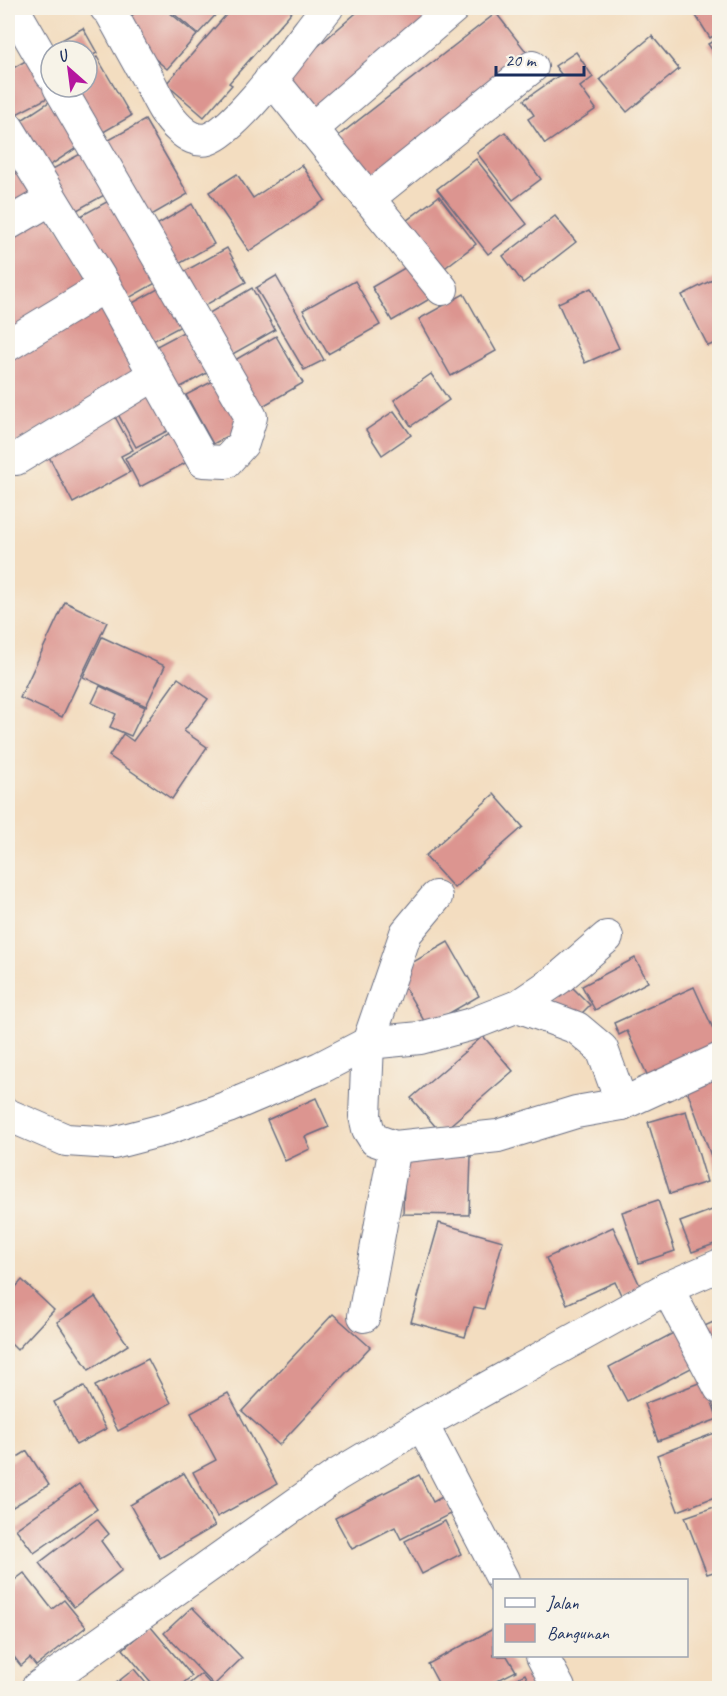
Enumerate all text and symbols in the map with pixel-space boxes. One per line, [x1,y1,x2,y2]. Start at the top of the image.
north arrow [39,39,99,99]
scale bar [496,39,584,77]
text: U [54,44,73,67]
text: 20 m [505,49,538,71]
legend [493,1579,688,1657]
text: Jalan [546,1592,579,1614]
text: Bangunan [547,1622,610,1644]

